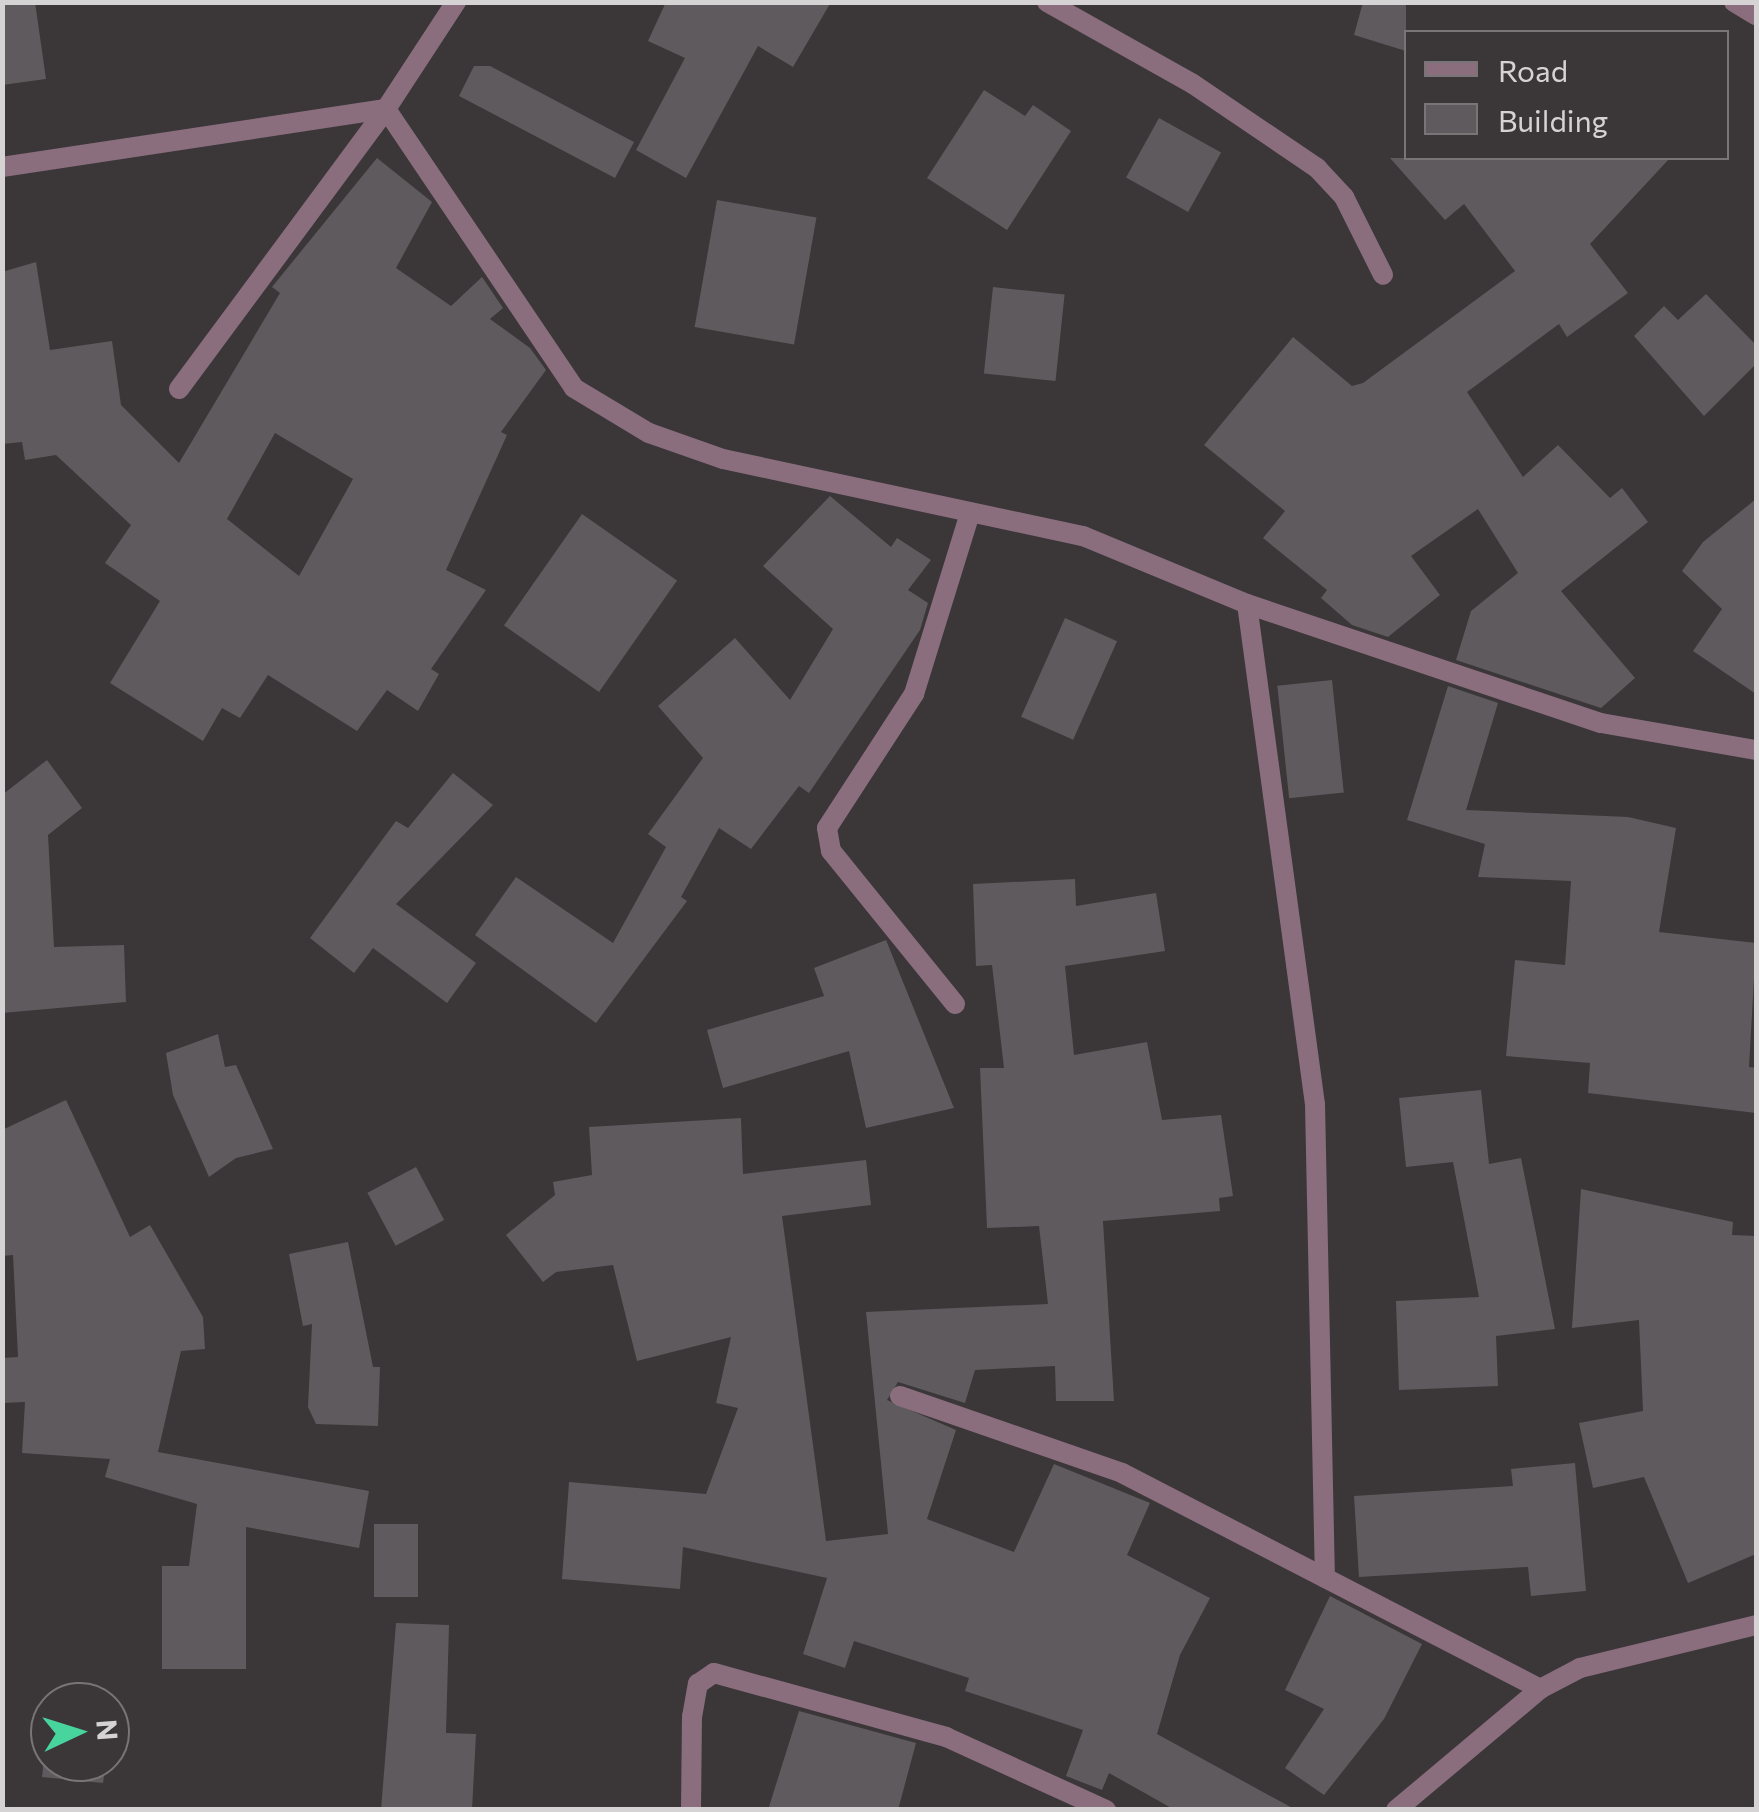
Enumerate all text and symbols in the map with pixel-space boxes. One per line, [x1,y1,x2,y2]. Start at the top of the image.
legend [1404,30,1729,160]
text: Road [1498,51,1568,88]
text: Building [1498,101,1608,138]
north arrow [30,1682,130,1782]
text: N [90,1718,126,1742]

